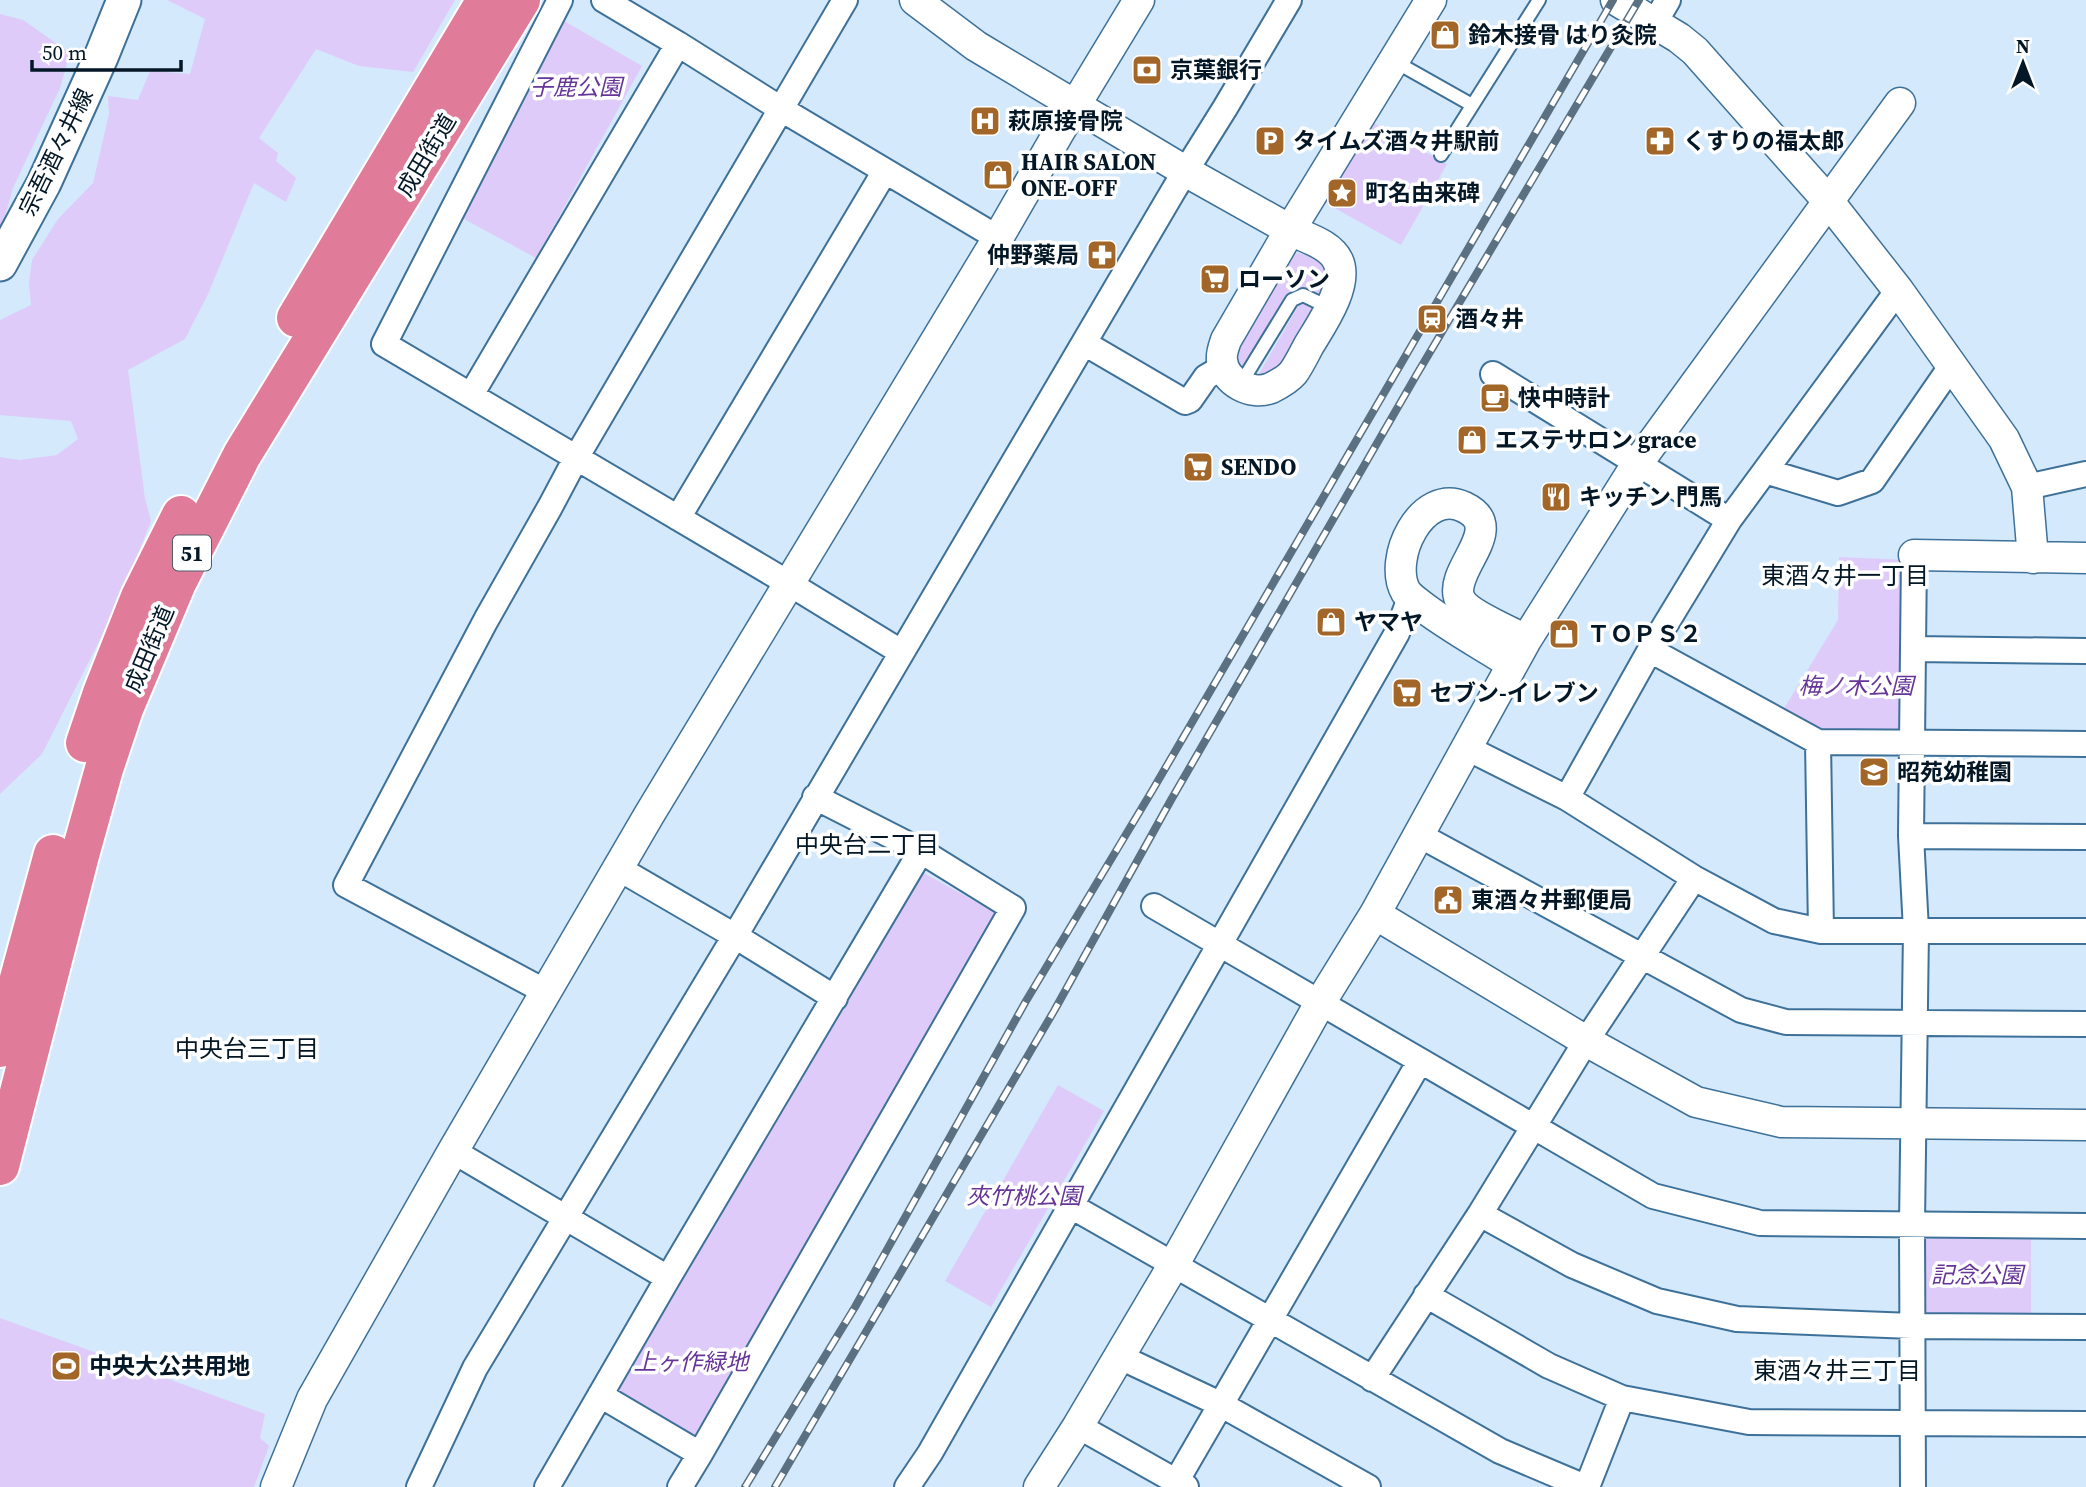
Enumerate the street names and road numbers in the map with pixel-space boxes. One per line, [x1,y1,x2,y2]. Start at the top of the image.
street label: 宗吾酒々井線 [11,83,101,221]
street label: 成田街道 [389,107,463,203]
road number: 51 [173,536,211,570]
street label: 成田街道 [116,600,182,698]

